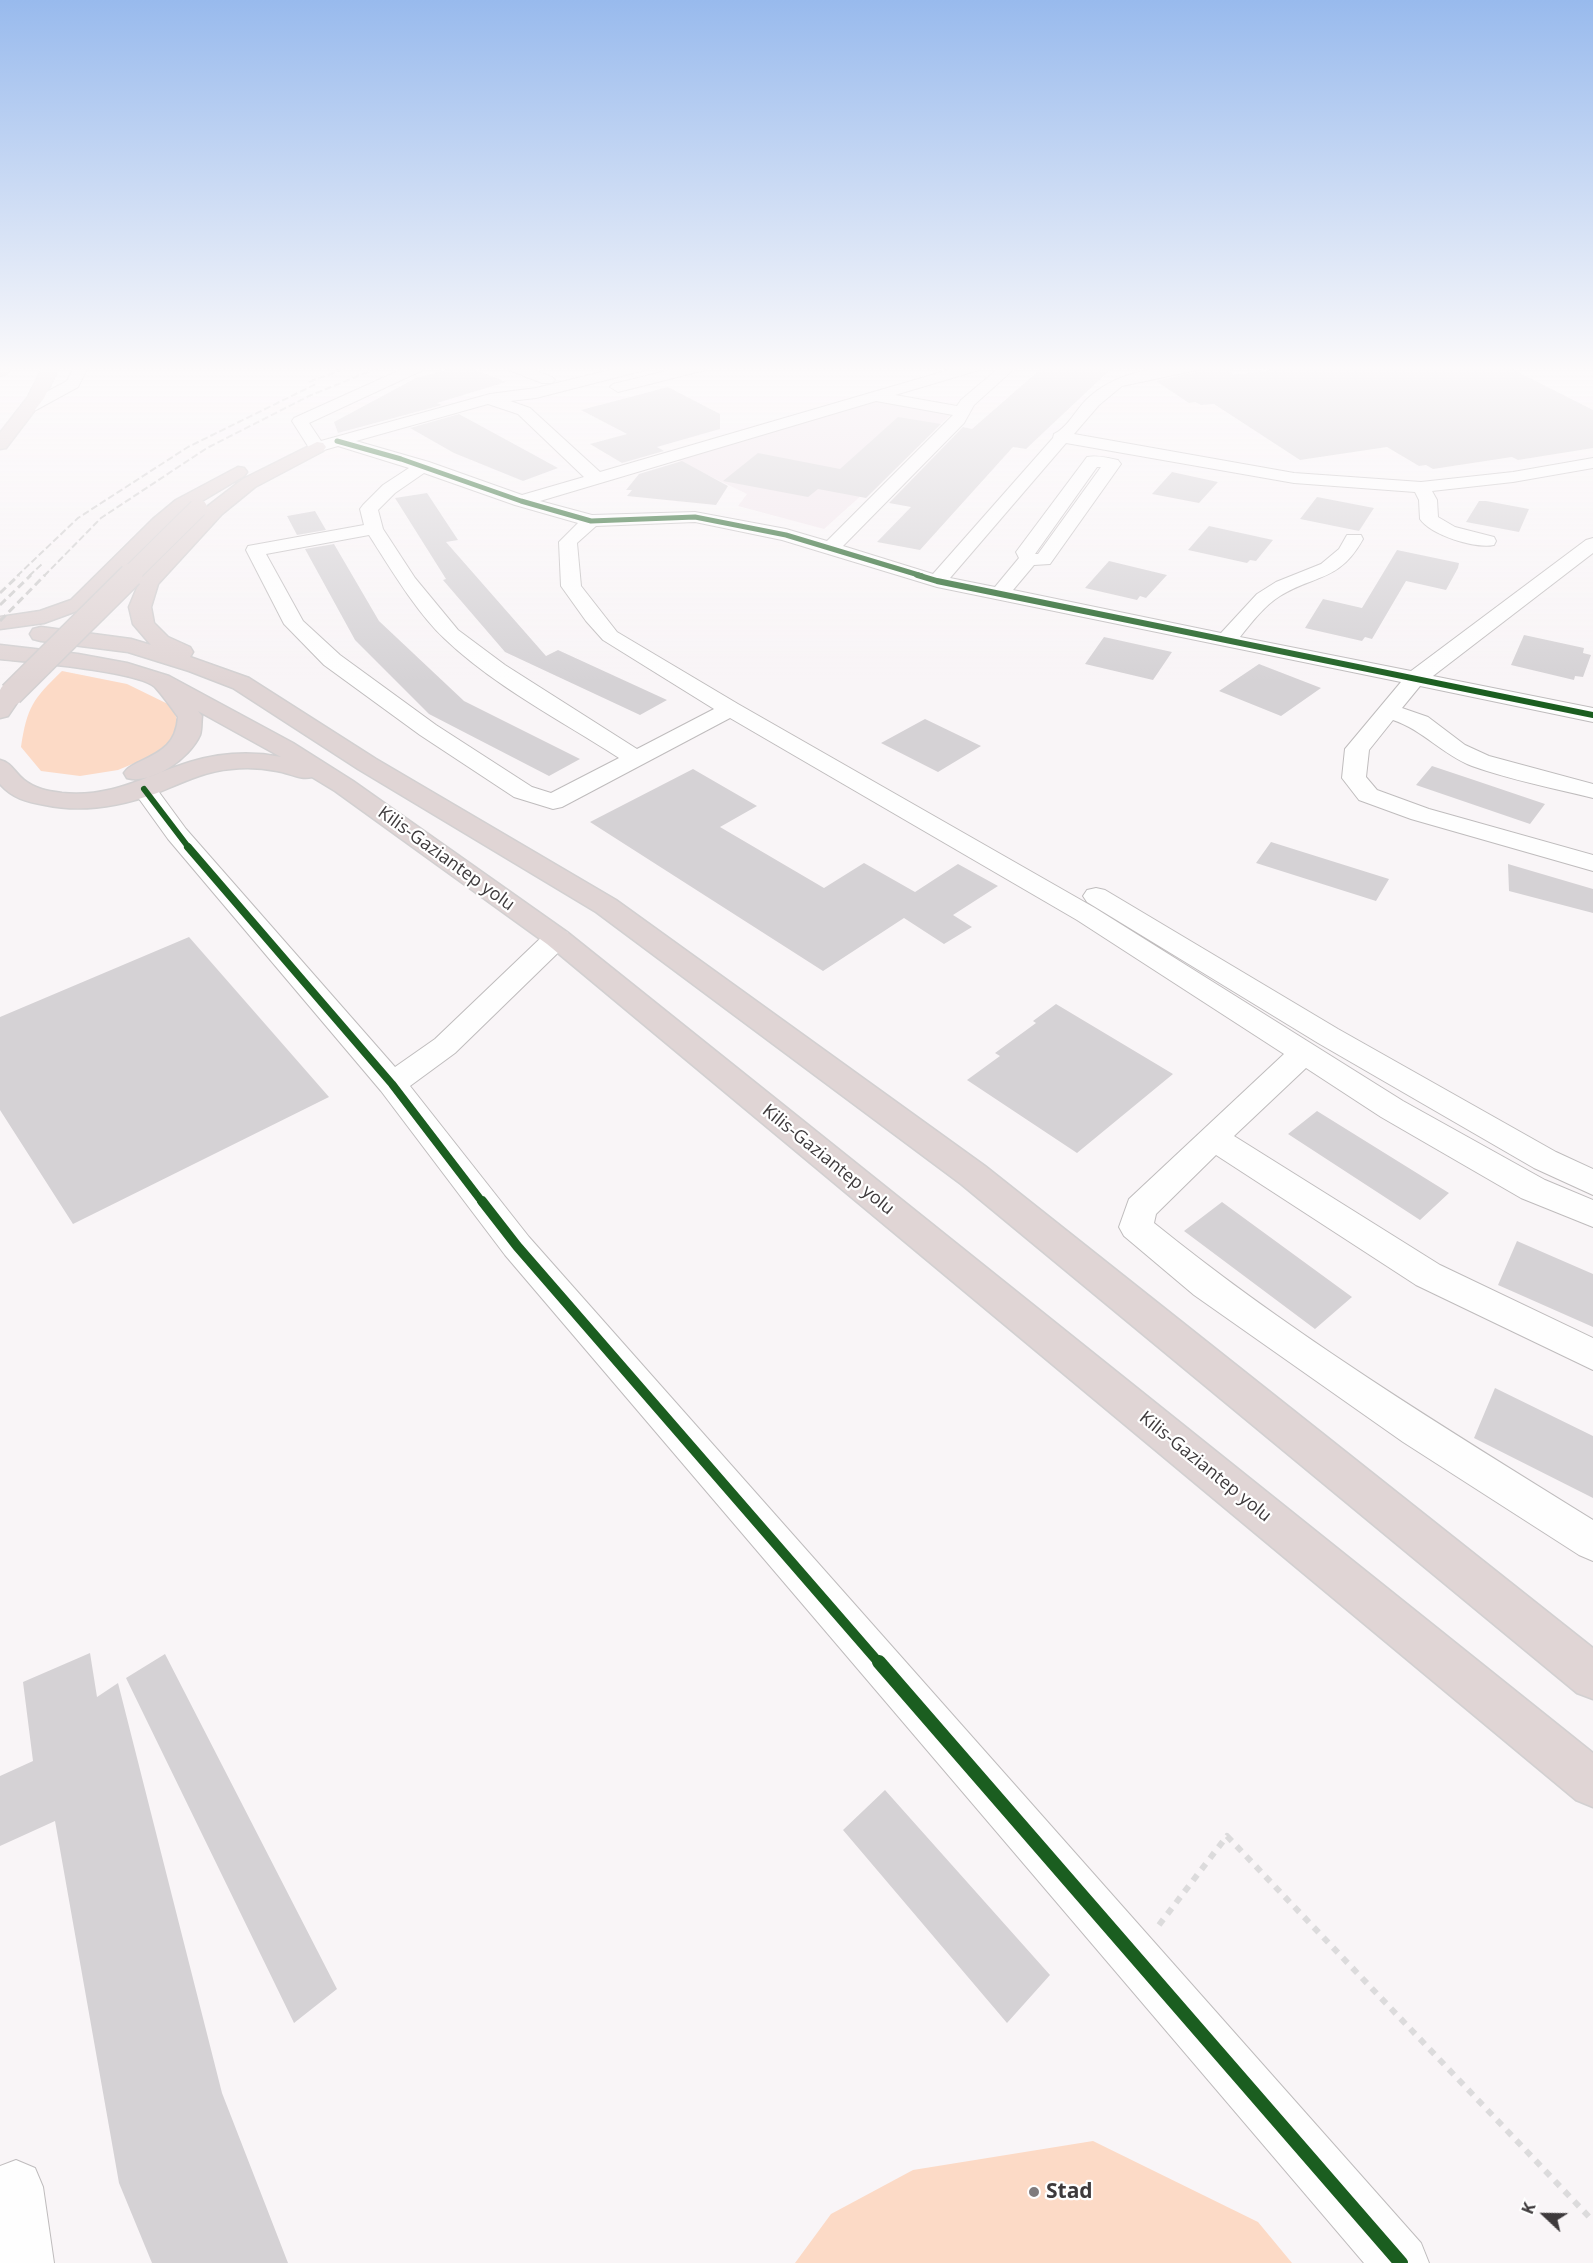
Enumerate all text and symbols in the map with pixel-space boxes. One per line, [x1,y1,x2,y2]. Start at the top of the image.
street label: Kilis-Gaziantep yolu [373,802,519,916]
street label: Kilis-Gaziantep yolu [758,1100,898,1220]
street label: Kilis-Gaziantep yolu [1135,1407,1275,1527]
place label: Stad [1046,2179,1093,2205]
marker: Stad [1027,2185,1041,2199]
north arrow [1515,2185,1575,2245]
text: K [1516,2199,1540,2217]

